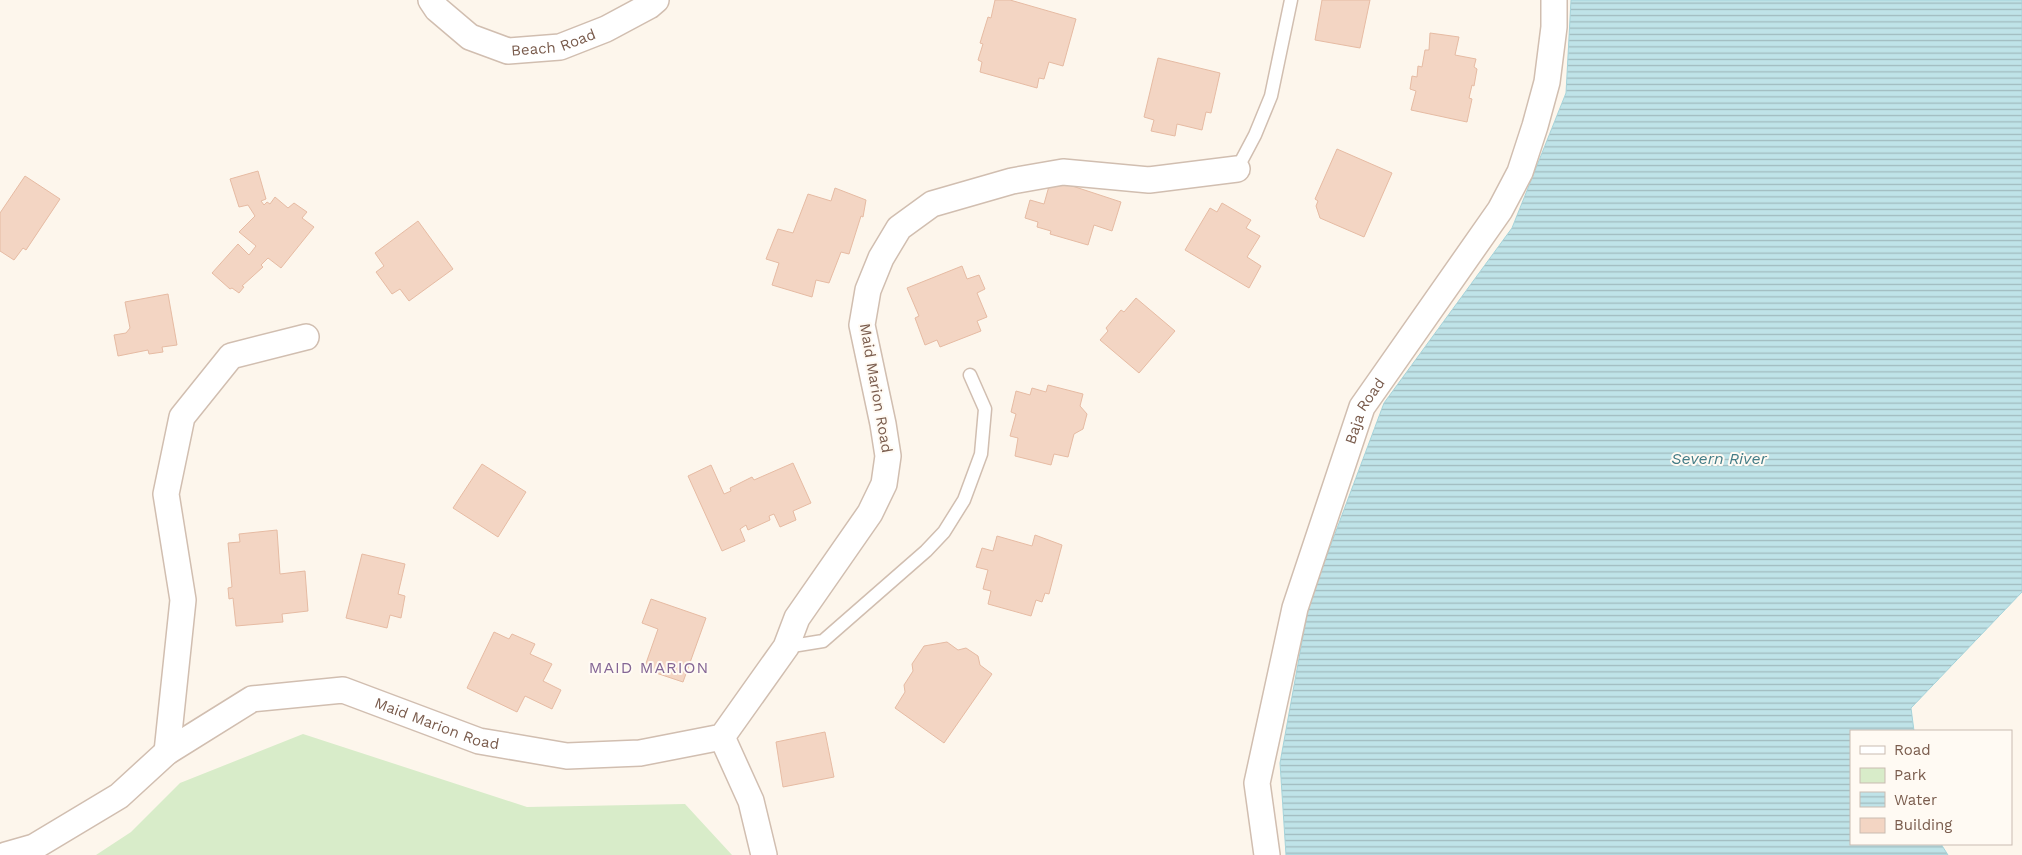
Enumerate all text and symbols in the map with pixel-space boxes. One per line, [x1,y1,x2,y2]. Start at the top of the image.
street label: Beach Road [510,25,598,60]
street label: Maid Marion Road [856,322,896,454]
street label: Baja Road [1341,374,1389,447]
water label: Severn River [1671,449,1768,468]
district label: MAID MARION [589,658,709,677]
street label: Maid Marion Road [372,694,501,753]
legend [1850,730,2012,845]
text: Road [1894,741,1931,759]
text: Park [1894,766,1927,784]
text: Water [1894,791,1937,809]
text: Building [1894,816,1952,834]

